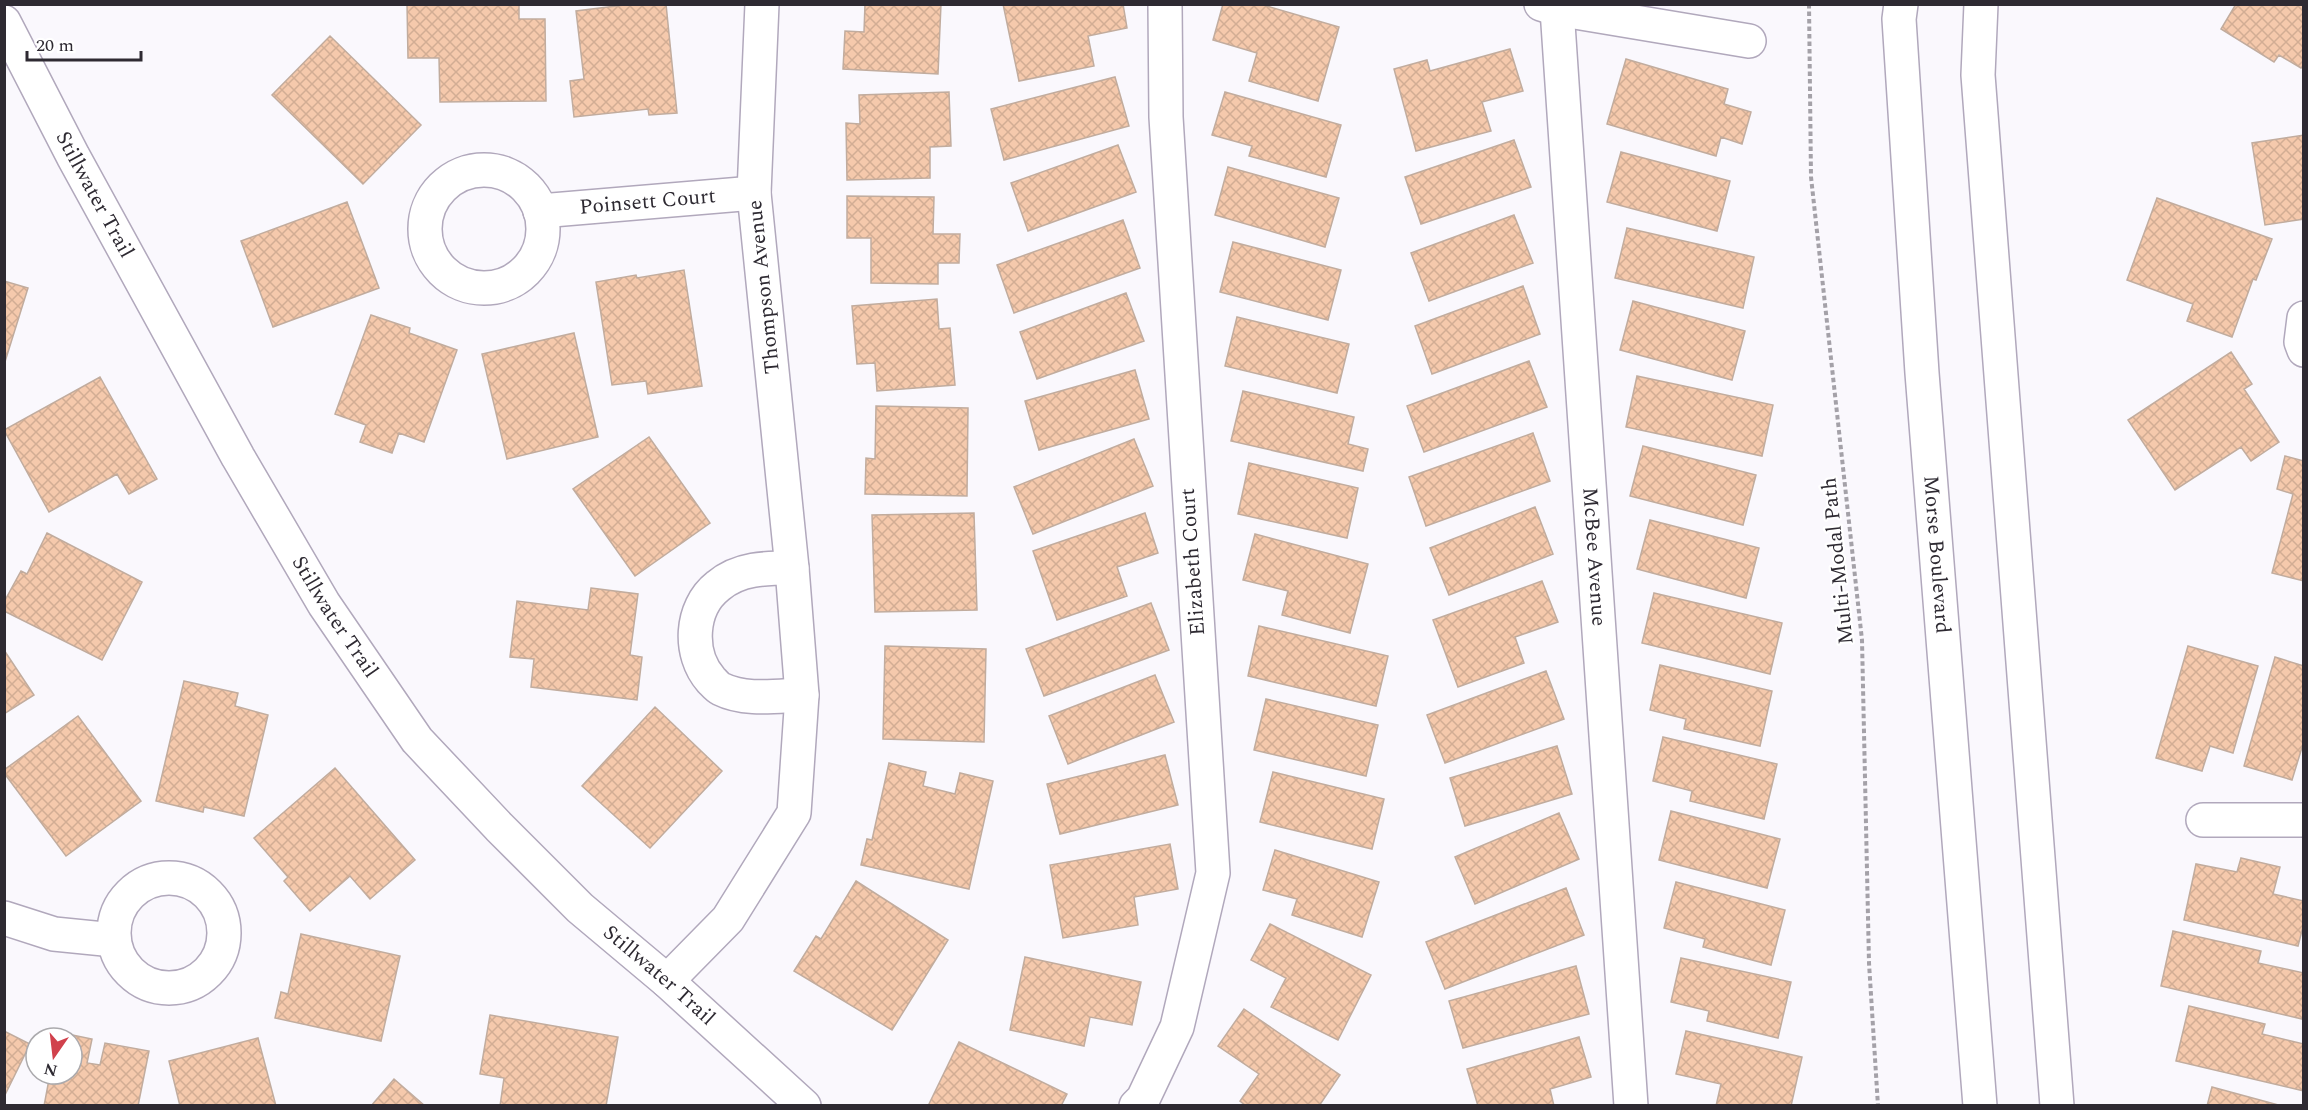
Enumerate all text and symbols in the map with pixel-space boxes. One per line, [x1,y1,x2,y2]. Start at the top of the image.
scale bar [27,24,141,62]
text: 20 m [36,32,74,59]
street label: Stillwater Trail [47,126,142,264]
street label: Poinsett Court [578,180,717,224]
street label: Thompson Avenue [739,198,789,376]
street label: Morse Boulevard [1914,474,1959,635]
street label: Multi-Modal Path [1813,476,1863,646]
street label: McBee Avenue [1573,486,1615,627]
street label: Elizabeth Court [1172,487,1214,637]
street label: Stillwater Trail [283,550,386,685]
street label: Stillwater Trail [596,917,722,1034]
north arrow [24,1026,84,1086]
text: N [41,1056,60,1083]

